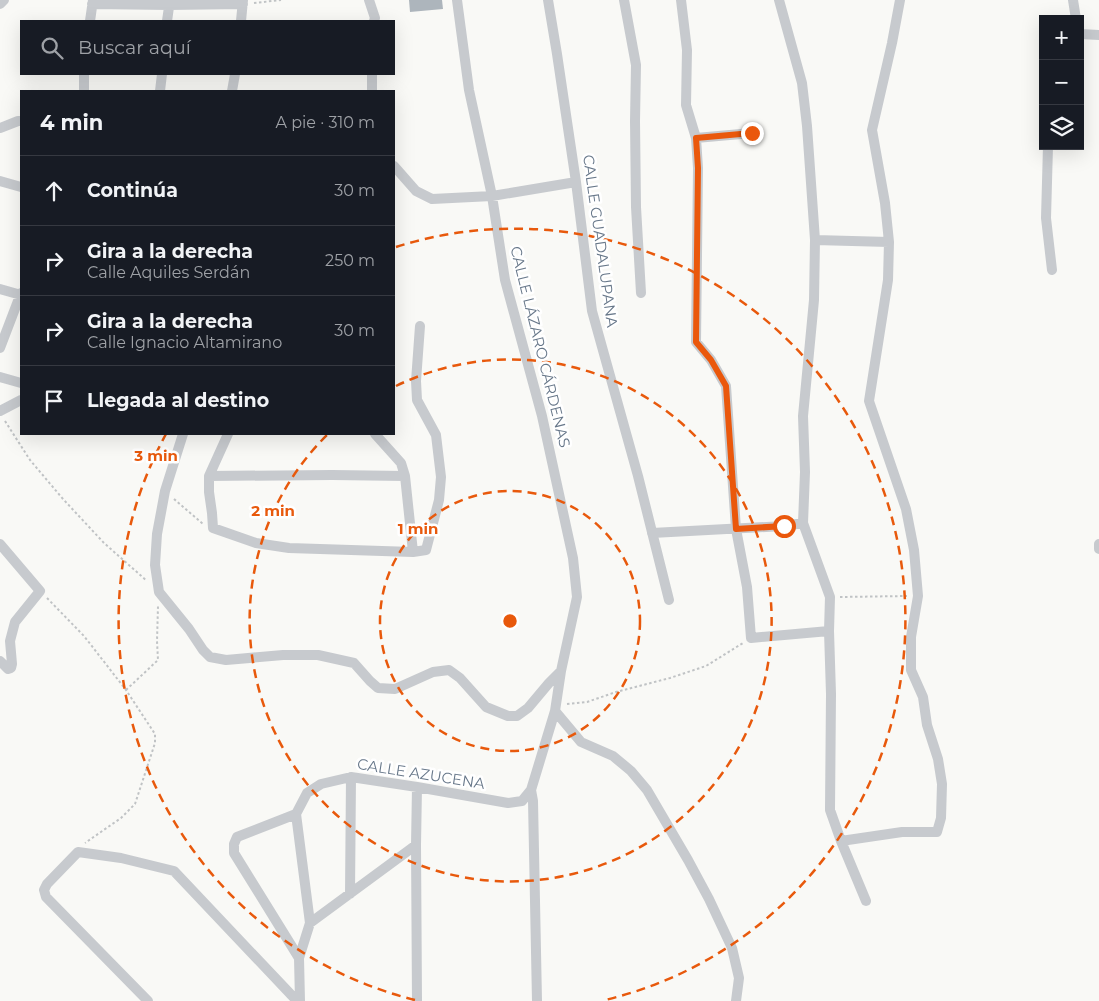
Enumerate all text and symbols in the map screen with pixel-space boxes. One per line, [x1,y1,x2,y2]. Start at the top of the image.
map controls [1039,15,1084,150]
button: + [1039,15,1084,60]
search box [20,20,395,75]
icon: search [38,34,66,62]
text: Buscar aquí [78,36,191,59]
button: − [1039,60,1084,105]
button: layers [1039,105,1084,150]
text: 4 min [40,110,103,135]
text: A pie · 310 m [276,113,375,132]
route end [741,122,764,145]
street label: CALLE GUADALUPANA [579,153,622,329]
icon: ahead [40,177,68,205]
text: Continúa [87,179,178,202]
text: 30 m [334,181,375,200]
text: Gira a la derecha [87,240,253,263]
street label: CALLE LÁZARO CÁRDENAS [506,244,575,450]
icon: right [40,247,68,275]
text: 250 m [325,251,375,270]
text: Calle Aquiles Serdán [87,263,250,282]
text: Gira a la derecha [87,310,253,333]
icon: right [40,317,68,345]
text: 30 m [334,321,375,340]
text: Calle Ignacio Altamirano [87,333,282,352]
icon: arrive [40,387,68,415]
text: Llegada al destino [87,389,269,412]
text: 3 min [133,446,178,465]
text: 2 min [251,501,295,520]
route start [773,515,796,538]
text: 1 min [398,519,438,538]
centre of rings [501,612,519,630]
street label: CALLE AZUCENA [356,754,486,793]

